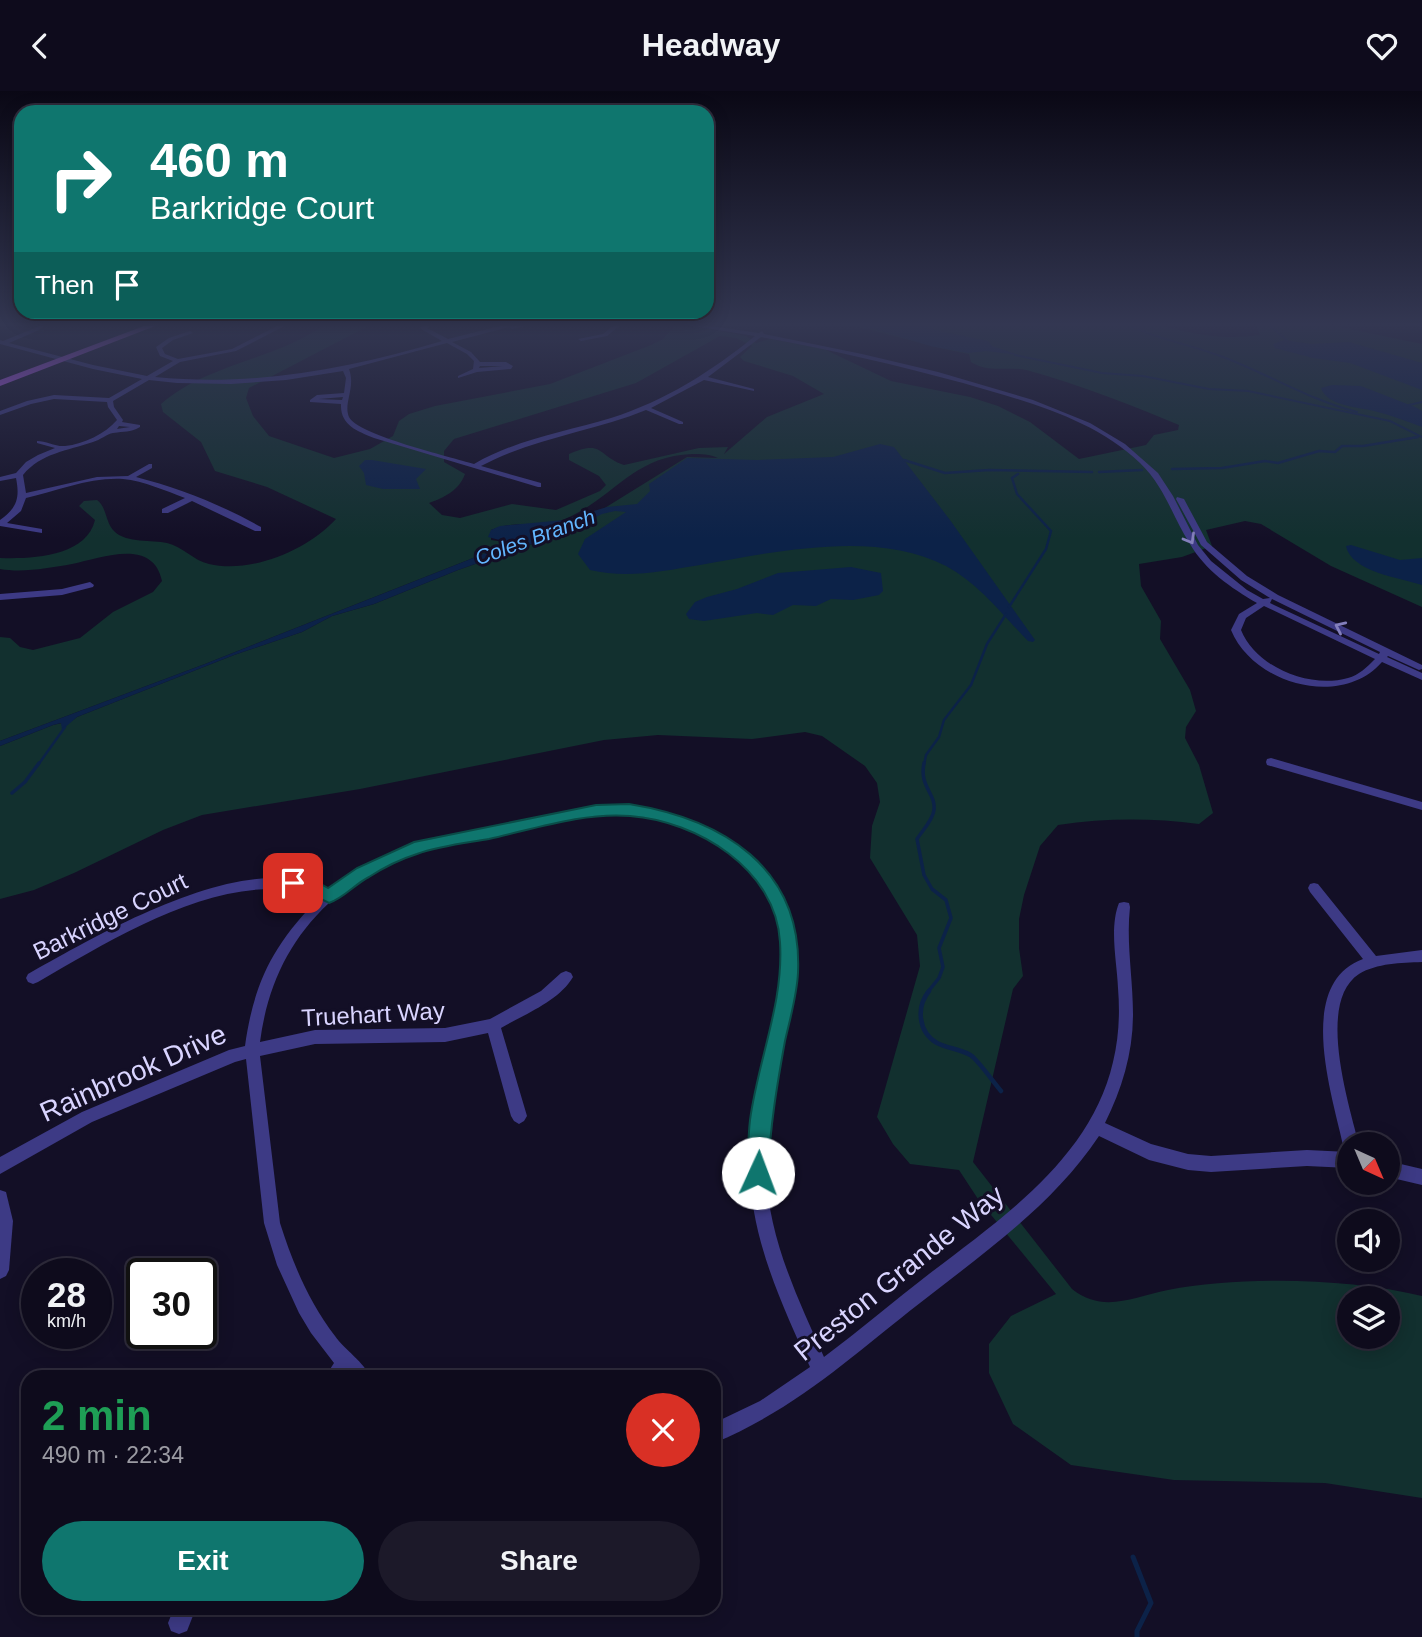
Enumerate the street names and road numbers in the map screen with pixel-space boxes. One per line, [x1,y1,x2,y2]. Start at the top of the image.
street label: Barkridge Court [29,867,192,965]
street label: Truehart Way [301,997,445,1031]
street label: Rainbrook Drive [35,1018,231,1128]
street label: Preston Grande Way [788,1179,1010,1367]

